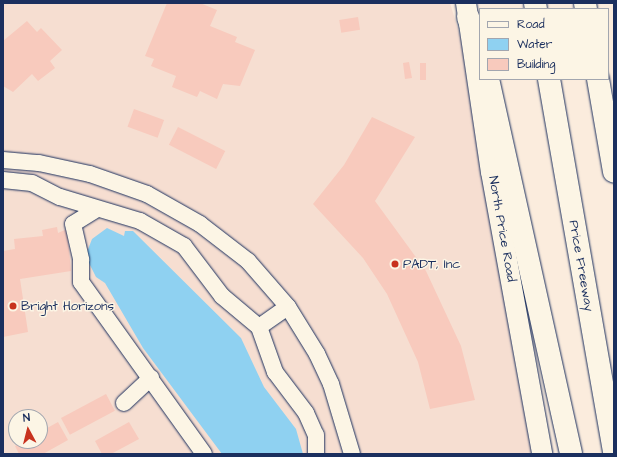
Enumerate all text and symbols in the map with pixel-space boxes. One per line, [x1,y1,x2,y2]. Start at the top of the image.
legend [479,8,609,80]
text: Road [517,16,545,33]
text: Water [517,36,552,53]
text: Building [517,56,555,73]
street label: North Price Road [485,175,519,283]
street label: Price Freeway [565,219,597,313]
place label: PADT, Inc [403,256,460,272]
marker: PADT, Inc [390,259,400,269]
place label: Bright Horizons [21,298,114,314]
marker: Bright Horizons [8,301,18,311]
north arrow [8,409,48,449]
text: N [22,410,31,425]

